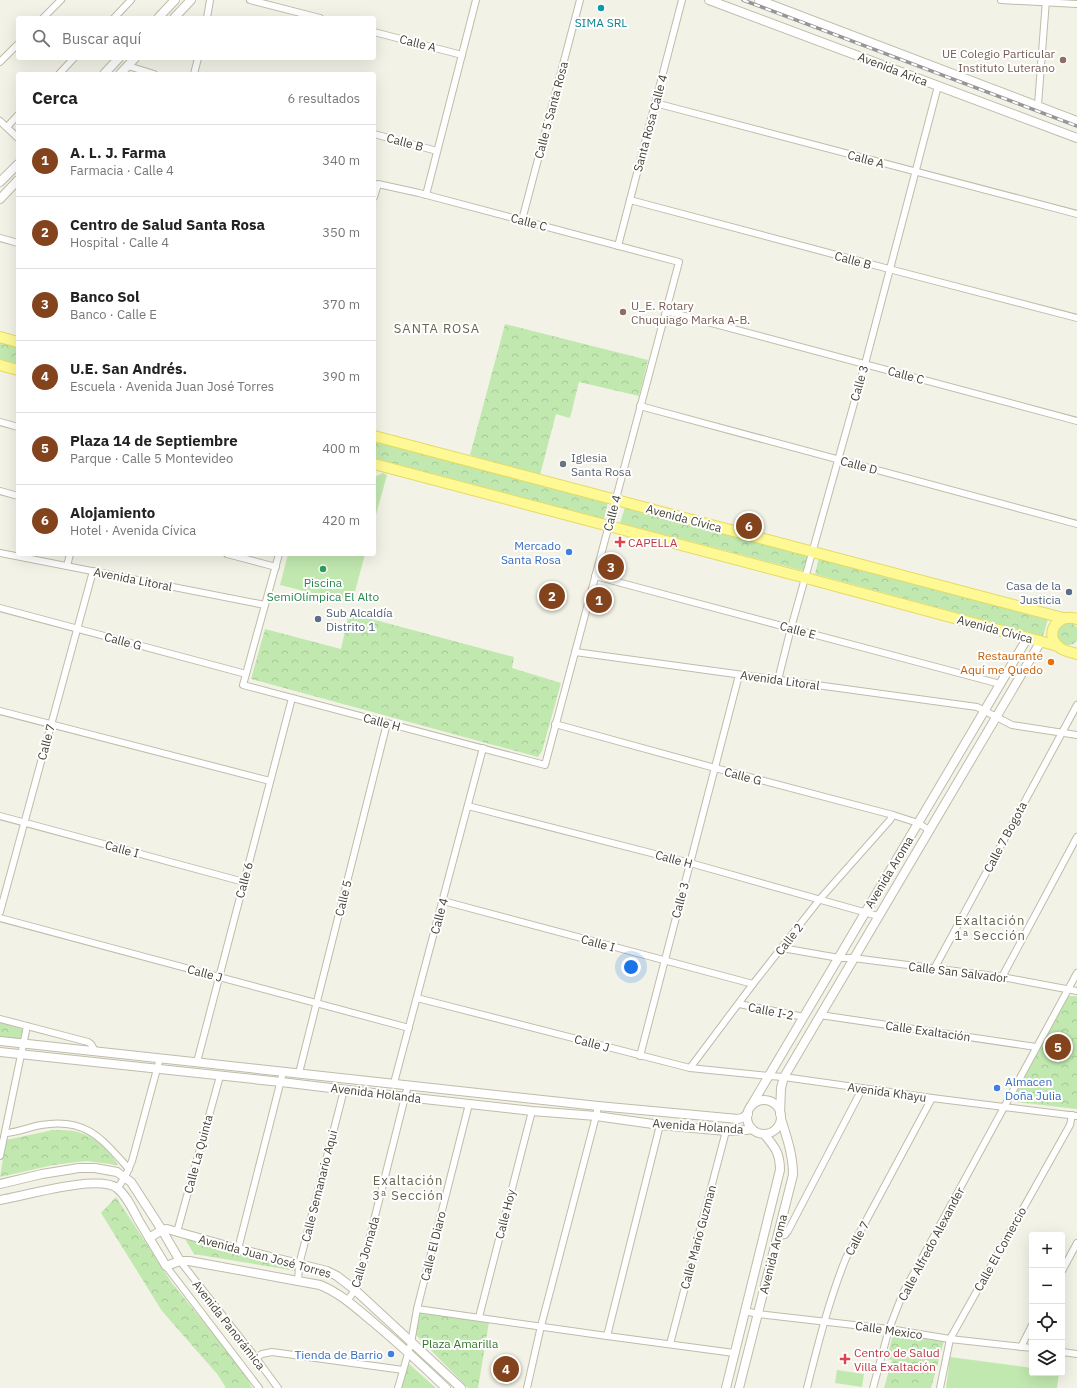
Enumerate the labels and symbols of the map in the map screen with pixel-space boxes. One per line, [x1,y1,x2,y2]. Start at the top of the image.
marker: SIMA SRL [596,3,606,13]
place label: SIMA SRL [575,15,627,30]
street label: Calle A [398,31,438,55]
place label: UE Colegio Particular Instituto Luterano [942,46,1056,75]
street label: Avenida Arica [856,49,931,89]
marker: UE Colegio Particular Instituto Luterano [1058,55,1068,65]
street label: Calle 5 Santa Rosa [531,59,571,160]
street label: Santa Rosa Calle 4 [630,73,670,173]
street label: Calle B [385,130,425,154]
street label: Calle A [846,147,886,171]
street label: Calle C [509,210,549,234]
street label: Calle B [833,248,873,272]
place label: U_E. Rotary Chuquiago Marka A-B. [631,298,750,327]
marker: U_E. Rotary Chuquiago Marka A-B. [618,307,628,317]
district label: SANTA ROSA [394,320,480,337]
street label: Calle 3 [847,363,871,403]
street label: Calle C [886,363,926,387]
place label: Iglesia Santa Rosa [571,450,632,479]
street label: Calle D [839,453,879,477]
marker: Iglesia Santa Rosa [558,459,568,469]
street label: Calle 4 [600,493,624,533]
street label: Avenida Cívica [645,501,724,535]
pin: 6 [736,511,762,541]
place label: CAPELLA [628,535,678,550]
marker: CAPELLA [615,537,625,547]
place label: Mercado Santa Rosa [501,538,562,567]
marker: Mercado Santa Rosa [564,547,574,557]
pin: 3 [598,552,624,582]
street label: Avenida Litoral [92,564,174,594]
marker: Piscina SemiOlímpica El Alto [318,564,328,574]
place label: Piscina SemiOlímpica El Alto [267,575,379,604]
place label: Casa de la Justicia [1006,578,1062,607]
pin: 2 [539,581,565,611]
pin: 1 [586,585,612,615]
marker: Casa de la Justicia [1064,587,1074,597]
place label: Sub Alcaldía Distrito 1 [326,605,393,634]
street label: Avenida Cívica [956,612,1035,646]
marker: Sub Alcaldía Distrito 1 [313,614,323,624]
street label: Calle E [778,618,818,642]
street label: Calle G [103,629,143,653]
place label: Restaurante Aquí me Quedo [960,648,1043,677]
marker: Restaurante Aquí me Quedo [1046,657,1056,667]
street label: Avenida Litoral [739,667,821,693]
street label: Calle H [362,710,402,734]
street label: Calle 7 [34,722,58,762]
street label: Calle G [723,764,763,788]
street label: Calle 7 Bogota [980,799,1030,875]
street label: Avenida Aroma [862,833,917,911]
street label: Calle I [103,837,141,861]
street label: Calle H [654,847,694,871]
street label: Calle 6 [232,860,256,900]
street label: Calle 5 [331,878,355,918]
street label: Calle 3 [668,880,692,920]
street label: Calle 4 [427,896,451,936]
district label: Exaltación 1ª Sección [954,912,1026,944]
street label: Calle 2 [772,920,806,958]
street label: Calle I [579,931,617,955]
your location [621,957,641,977]
street label: Calle San Salvador [908,958,1009,986]
street label: Calle J [186,961,224,985]
street label: Calle I-2 [747,999,795,1023]
street label: Calle Exaltación [885,1018,971,1044]
street label: Calle J [573,1031,611,1055]
pin: 5 [1045,1032,1071,1062]
place label: Almacen Doña Julia [1005,1074,1062,1103]
street label: Avenida Khayu [847,1079,927,1105]
street label: Avenida Holanda [330,1080,423,1106]
marker: Almacen Doña Julia [992,1083,1002,1093]
street label: Calle La Quinta [180,1113,216,1195]
street label: Avenida Holanda [652,1115,744,1137]
street label: Calle Semanario Aqui [298,1128,340,1244]
district label: Exaltación 3ª Sección [372,1172,444,1204]
street label: Calle Mario Guzman [677,1183,719,1291]
street label: Calle Alfredo Alexander [895,1184,968,1303]
street label: Calle Hoy [492,1187,518,1241]
street label: Calle El Comercio [971,1204,1030,1294]
street label: Calle El Diaro [417,1209,449,1282]
street label: Avenida Aroma [756,1212,790,1295]
street label: Calle Jornada [348,1214,383,1289]
street label: Calle 7 [842,1218,872,1258]
street label: Avenida Juan José Torres [197,1231,333,1281]
street label: Avenida Panorámica [189,1277,269,1373]
street label: Calle Mexico [854,1318,924,1342]
park label: Plaza Amarilla [422,1336,499,1351]
place label: Centro de Salud Villa Exaltación [854,1345,940,1374]
place label: Tienda de Barrio [294,1347,383,1362]
marker: Tienda de Barrio [386,1349,396,1359]
marker: Centro de Salud Villa Exaltación [839,1353,851,1365]
pin: 4 [493,1354,519,1384]

